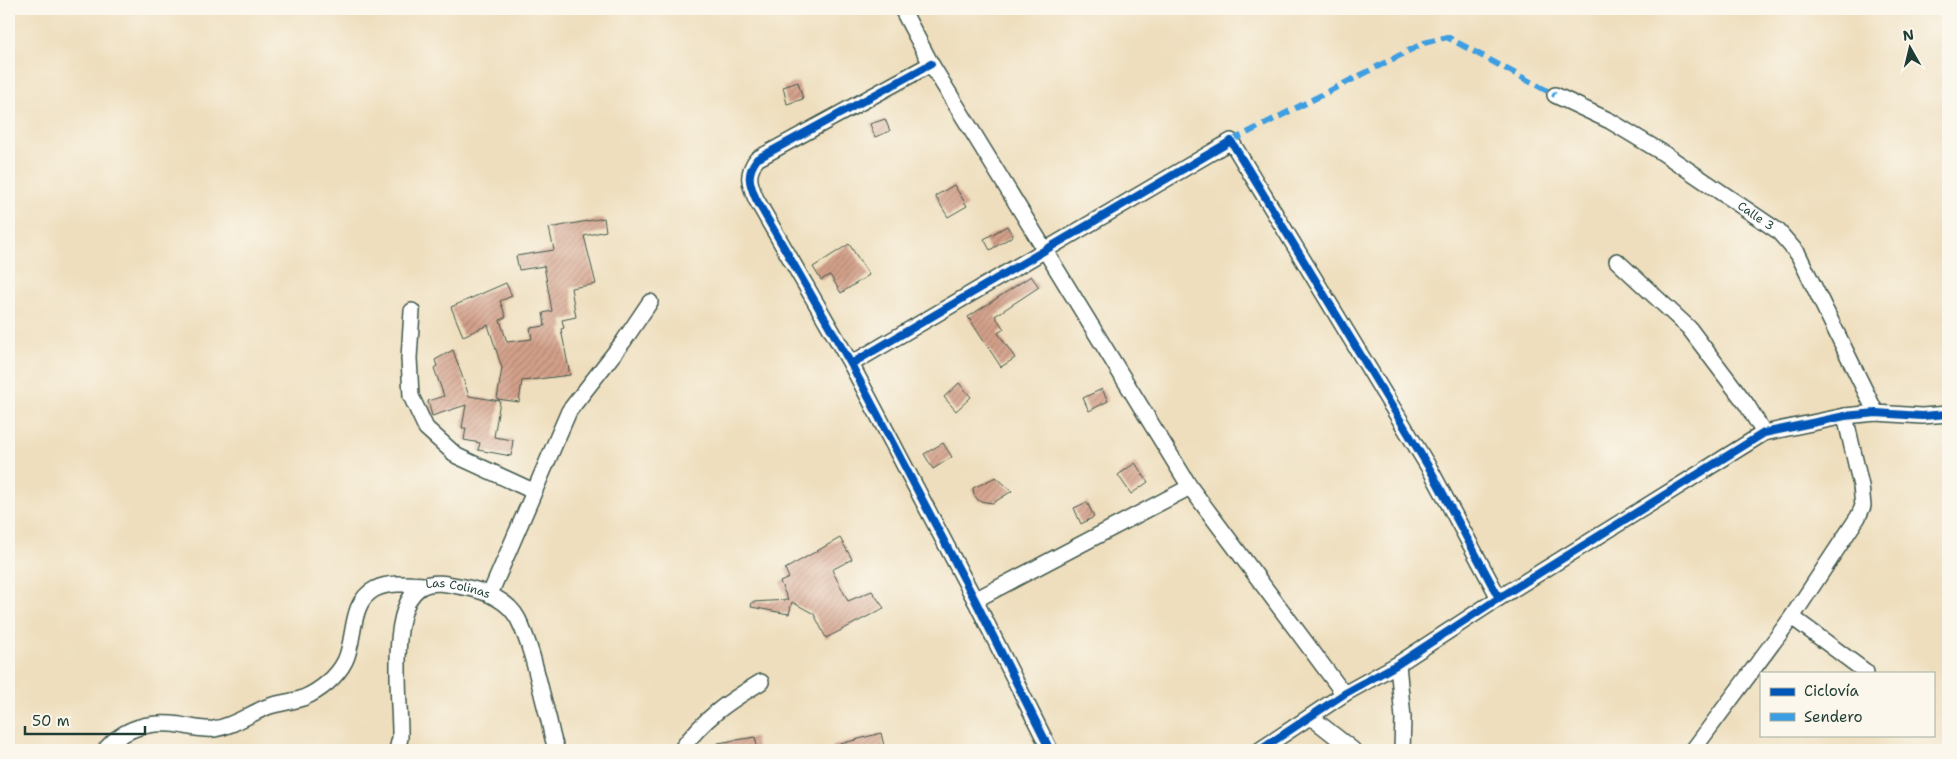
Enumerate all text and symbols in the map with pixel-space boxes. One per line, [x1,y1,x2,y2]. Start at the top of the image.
north arrow [1884,22,1934,72]
text: N [1901,25,1915,45]
street label: Calle 3 [1734,198,1777,234]
street label: Las Colinas [424,575,493,602]
legend [1760,672,1934,736]
text: Ciclovía [1804,681,1860,701]
scale bar [25,704,145,736]
text: Sendero [1804,707,1863,727]
text: 50 m [32,711,70,731]

